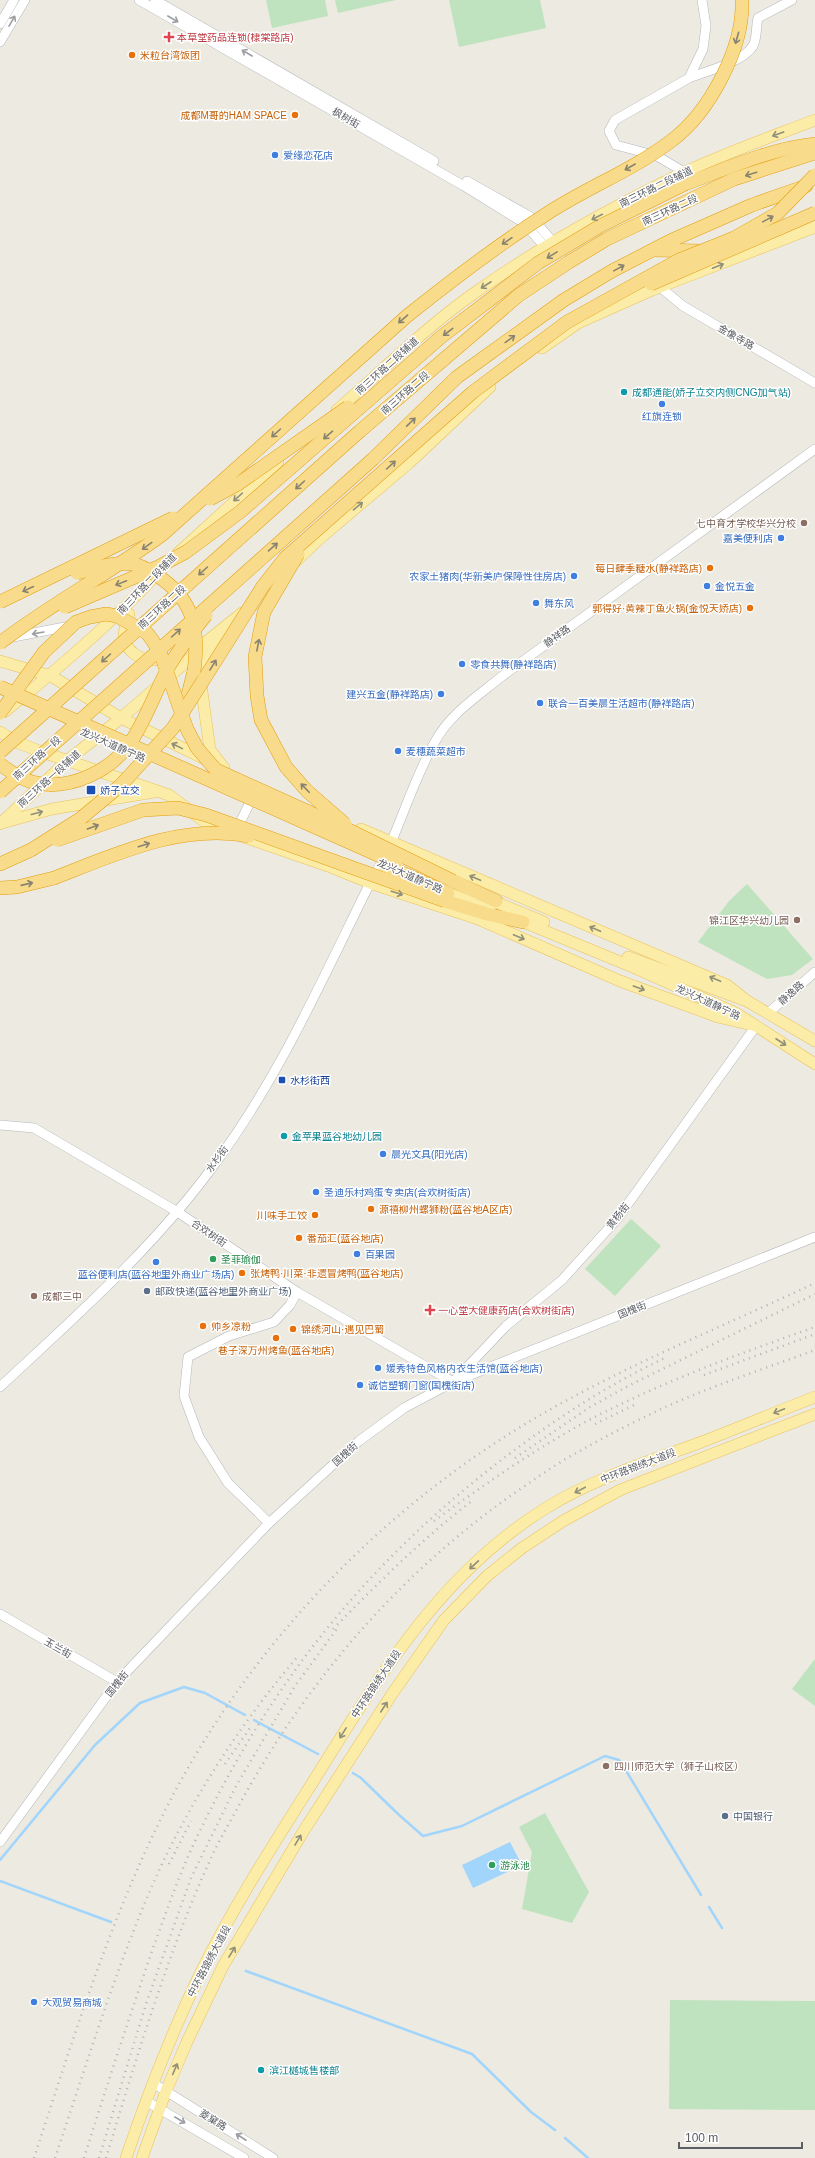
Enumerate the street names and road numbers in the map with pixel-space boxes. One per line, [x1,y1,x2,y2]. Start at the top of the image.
street label: 枫树街 [330,106,362,130]
street label: 南三环路二段辅道 [617,164,695,210]
street label: 南三环路二段 [640,192,700,228]
street label: 金像寺路 [716,322,756,352]
street label: 南三环路二段辅道 [353,335,421,397]
street label: 南三环路二段 [378,369,432,417]
street label: 南三环路二段辅道 [115,551,179,617]
street label: 南三环路二段 [136,582,188,632]
street label: 静祥路 [542,623,572,649]
street label: 龙兴大道静宁路 [79,726,147,764]
street label: 南三环路一段 [11,734,63,782]
street label: 南三环路一段辅道 [16,748,82,810]
street label: 龙兴大道静宁路 [376,857,444,895]
street label: 静逸路 [776,979,806,1007]
street label: 龙兴大道静宁路 [674,982,742,1022]
street label: 水杉街 [204,1144,230,1174]
street label: 黄杨街 [604,1201,632,1231]
street label: 合欢树街 [189,1217,229,1249]
street label: 国槐街 [616,1299,648,1321]
street label: 国槐街 [330,1440,360,1468]
street label: 中环路锦绣大道段 [599,1447,677,1485]
street label: 玉兰街 [42,1636,74,1660]
street label: 中环路锦绣大道段 [349,1648,403,1720]
street label: 国槐街 [103,1669,131,1699]
street label: 中环路锦绣大道段 [185,1923,233,1999]
street label: 菱窠路 [197,2107,229,2133]

